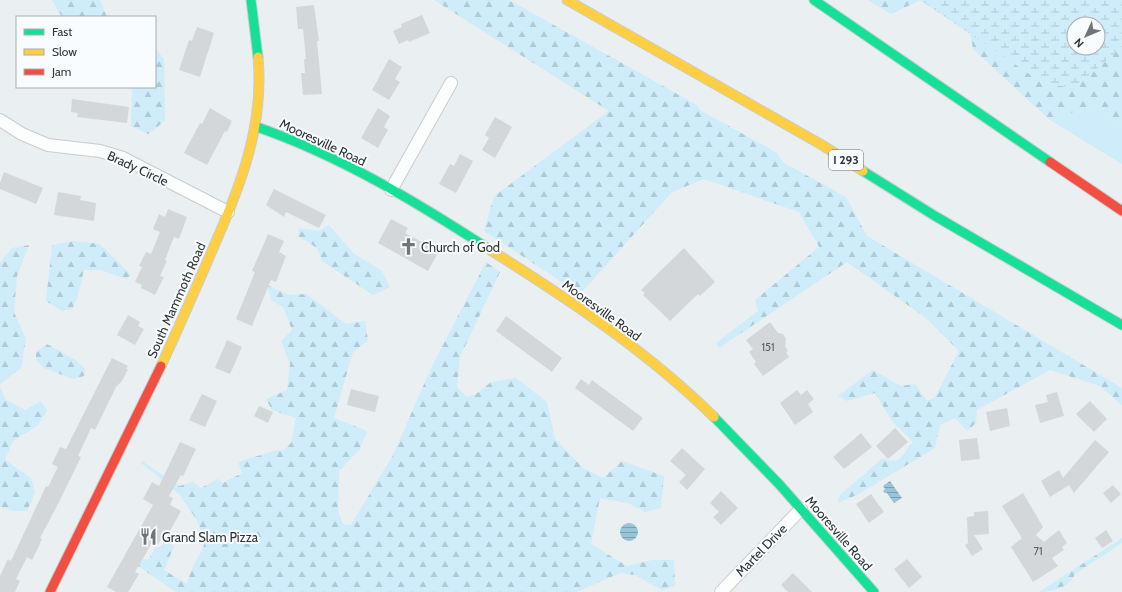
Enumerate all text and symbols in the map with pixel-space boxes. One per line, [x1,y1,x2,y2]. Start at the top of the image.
legend [16,16,156,88]
north arrow [1066,16,1106,56]
text: Fast [52,24,72,39]
text: N [1071,35,1087,51]
text: Slow [52,44,77,59]
text: Jam [51,64,71,79]
street label: Mooresville Road [277,115,369,169]
street label: Brady Circle [105,147,171,189]
road number: I 293 [829,150,863,170]
church icon: Church of God [398,237,418,257]
place label: Church of God [421,239,500,255]
street label: South Mammoth Road [143,240,209,360]
street label: Mooresville Road [559,276,645,344]
house number: 151 [761,340,775,354]
street label: Mooresville Road [802,492,876,574]
street label: Martel Drive [732,520,790,580]
restaurant icon: Grand Slam Pizza [139,527,159,547]
place label: Grand Slam Pizza [162,529,259,545]
house number: 71 [1033,544,1043,558]

